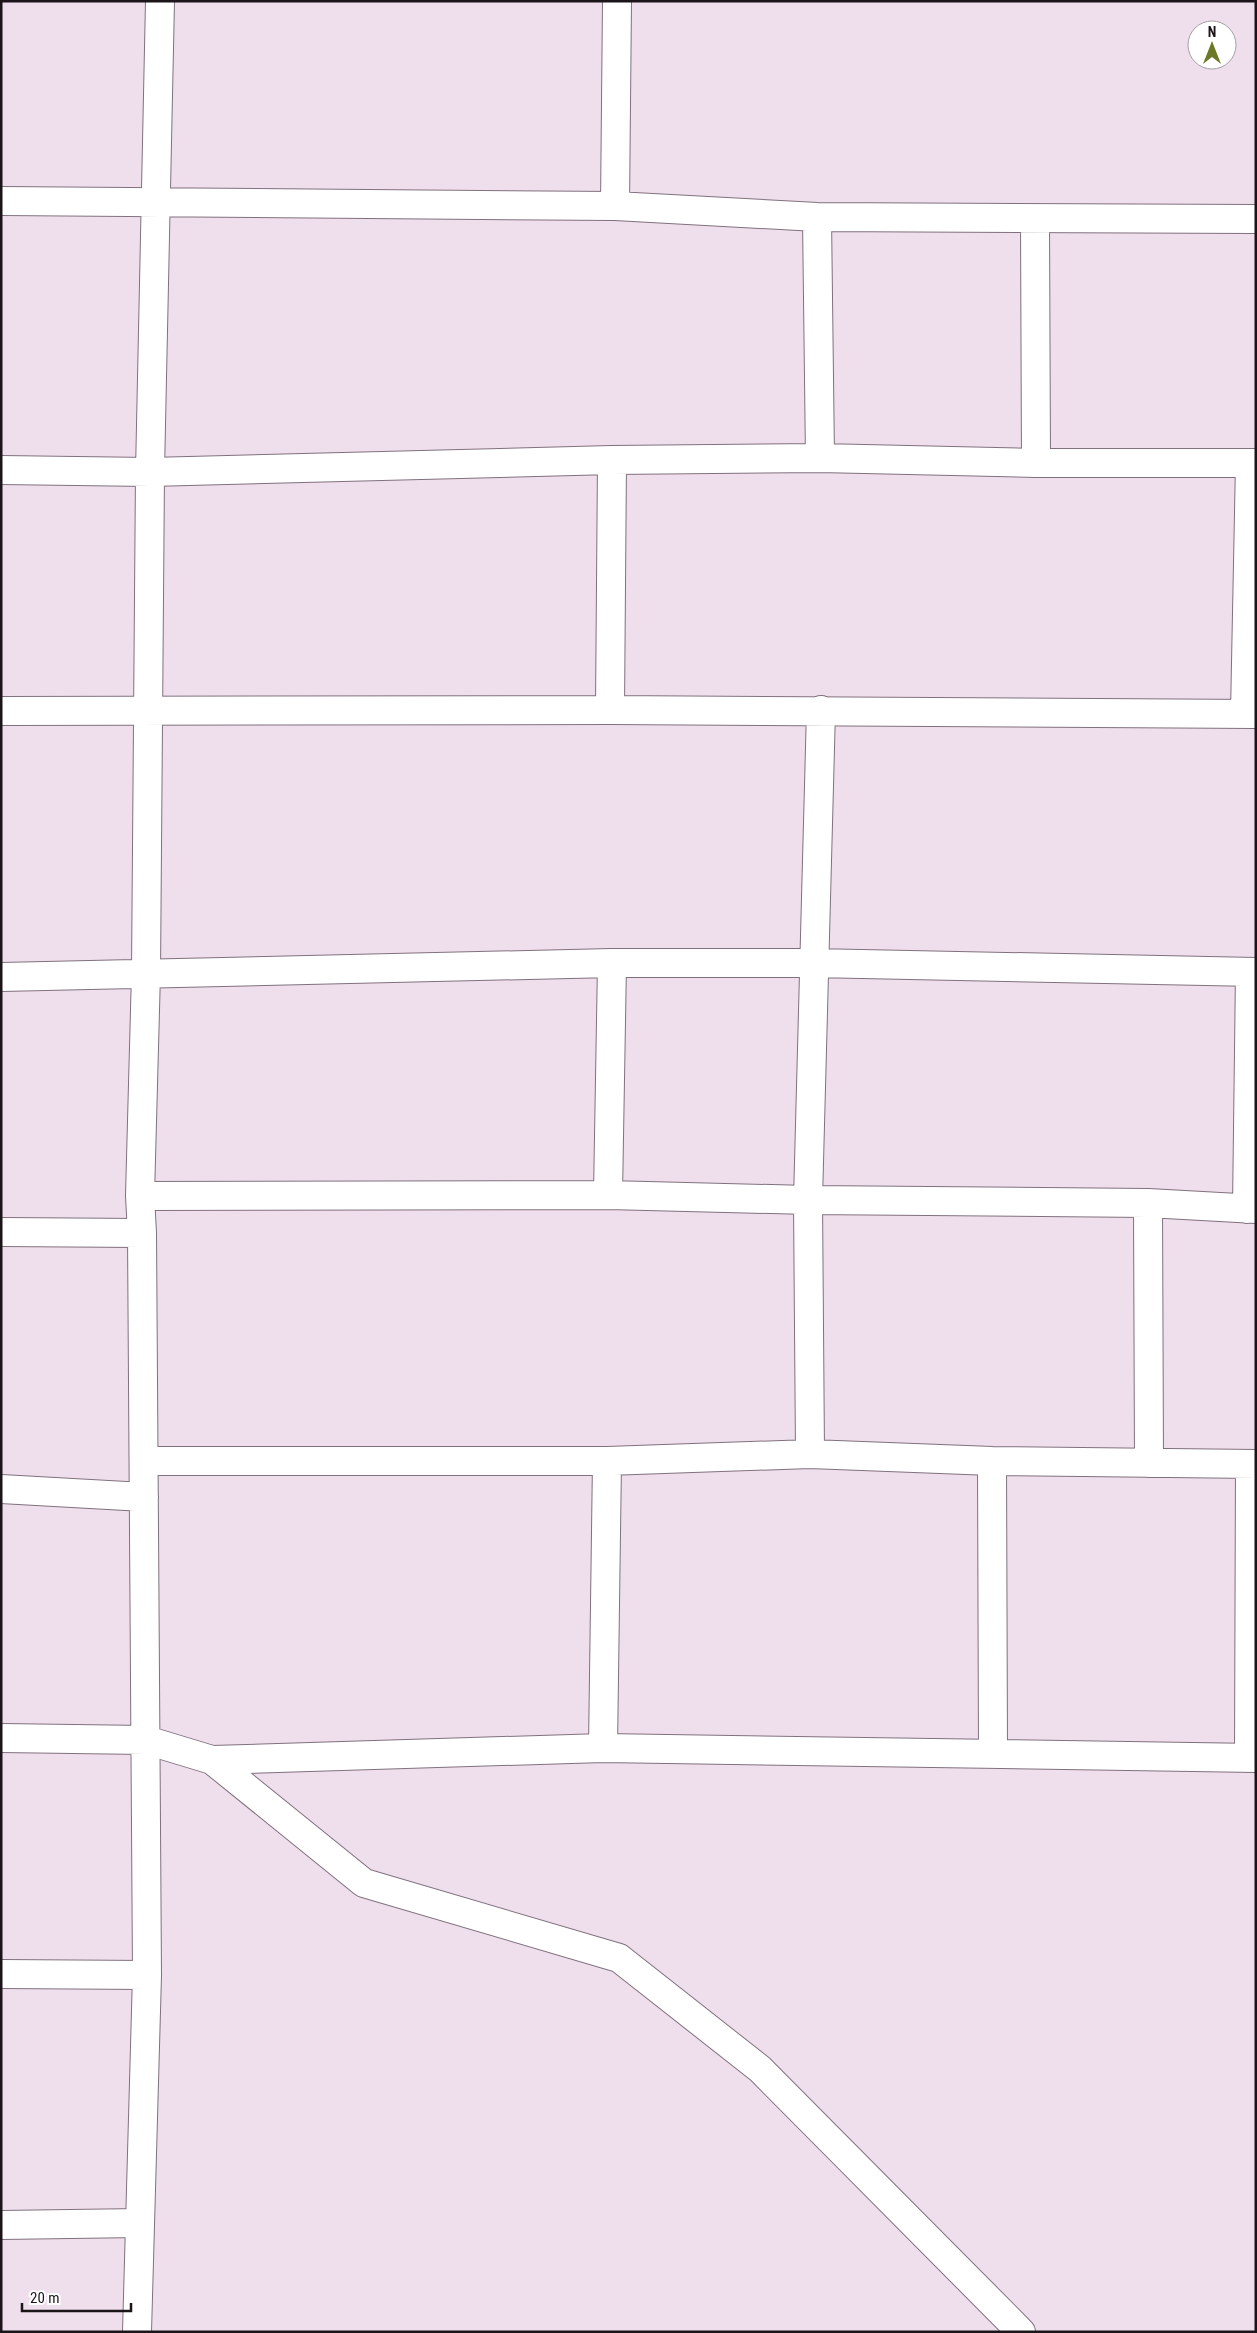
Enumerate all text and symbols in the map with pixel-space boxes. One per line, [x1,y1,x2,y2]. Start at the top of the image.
north arrow [1187,20,1237,70]
text: N [1208,24,1216,40]
scale bar [22,2280,131,2312]
text: 20 m [30,2289,60,2307]

